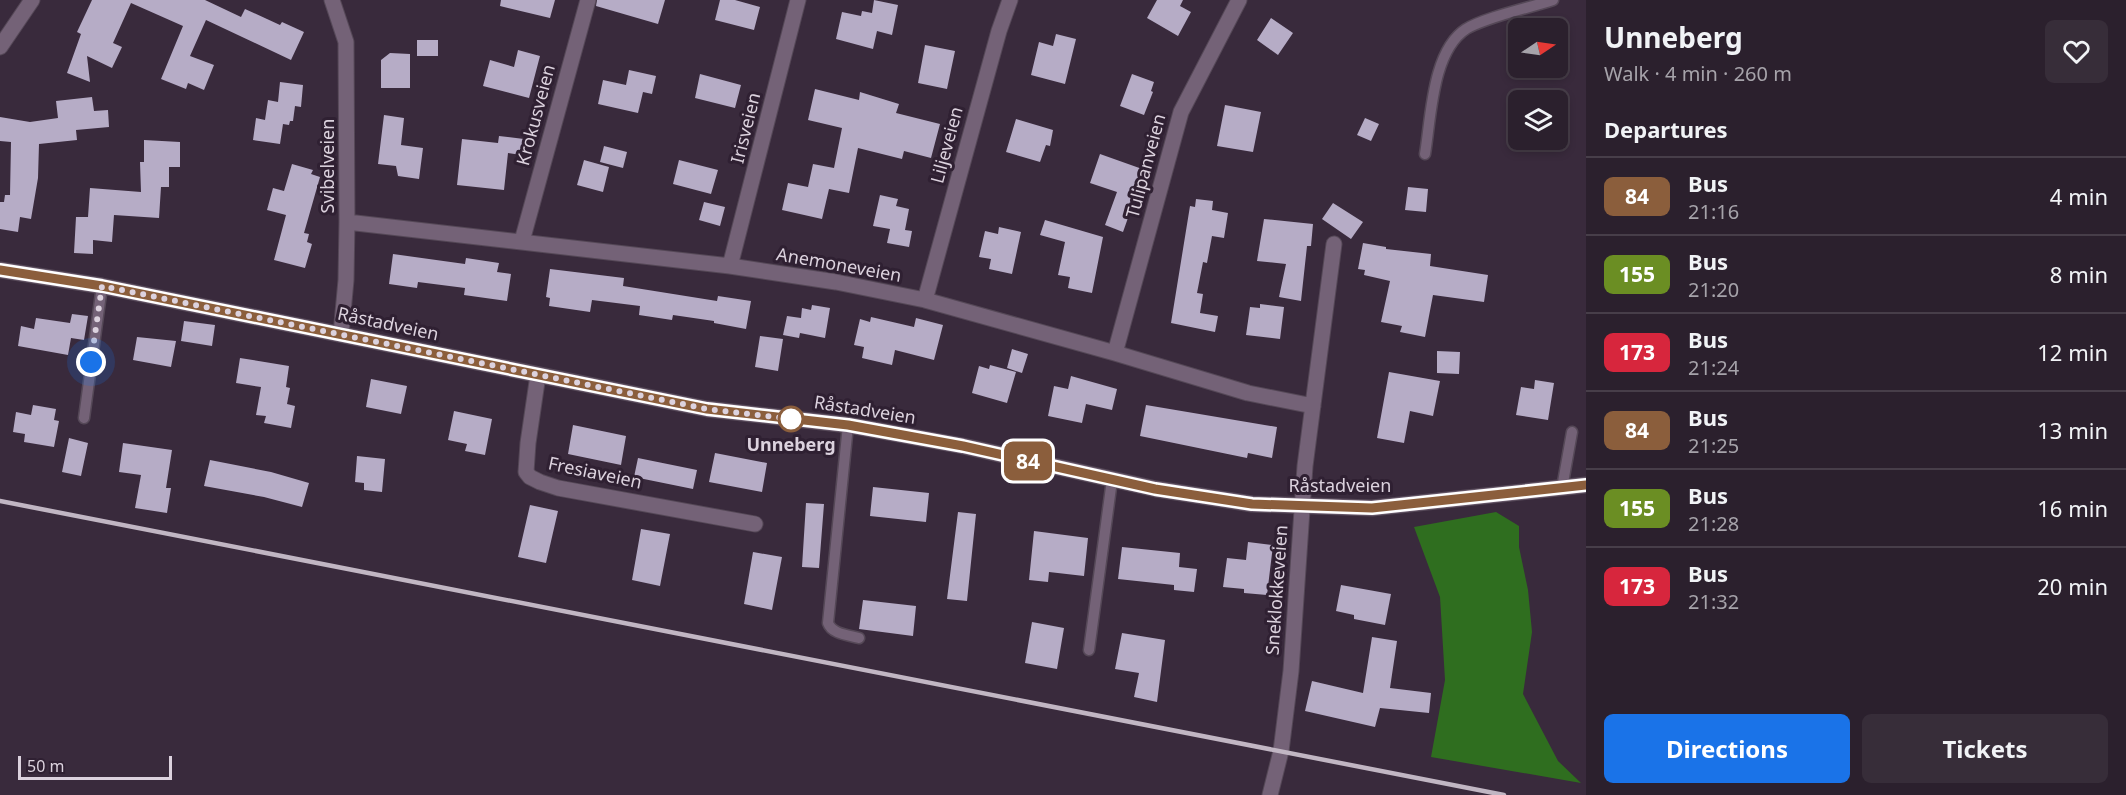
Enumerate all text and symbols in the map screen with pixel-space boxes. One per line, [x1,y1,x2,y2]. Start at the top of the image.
north arrow [1508,18,1568,78]
map controls [1508,18,1568,150]
text: Unneberg [1604,18,1743,56]
button: heart [2045,20,2108,83]
text: Walk · 4 min · 260 m [1604,60,1792,87]
street label: Krokusveien [510,62,560,168]
street label: Irisveien [725,90,765,166]
button: layers [1508,90,1568,150]
street label: Liljeveien [924,104,968,186]
street label: Tulipanveien [1120,111,1170,221]
text: Departures [1604,114,1728,144]
street label: Svibelveien [315,119,339,213]
text: Bus [1688,168,1728,198]
text: 4 min [2050,181,2108,211]
text: 84 [1625,182,1649,210]
text: 21:16 [1688,198,1739,225]
street label: Anemoneveien [775,241,904,287]
text: Bus [1688,246,1728,276]
text: 8 min [2050,259,2108,289]
text: 155 [1619,260,1655,288]
text: 21:20 [1688,276,1739,303]
street label: Råstadveien [335,301,441,345]
text: Bus [1688,324,1728,354]
text: 12 min [2037,337,2108,367]
text: 173 [1619,338,1655,366]
your location [76,347,106,377]
text: 21:24 [1688,354,1739,381]
street label: Råstadveien [813,389,918,429]
text: Bus [1688,402,1728,432]
marker: Unneberg [778,406,804,432]
text: 13 min [2037,415,2108,445]
text: 84 [1625,416,1649,444]
place label: Unneberg [746,432,836,456]
text: 21:25 [1688,432,1739,459]
line badge: 84 [1001,442,1055,480]
text: 84 [1016,447,1040,475]
street label: Fresiaveien [546,450,644,494]
street label: Råstadveien [1289,473,1391,497]
text: Bus [1688,480,1728,510]
text: 16 min [2037,493,2108,523]
text: 155 [1619,494,1655,522]
text: 21:28 [1688,510,1739,537]
street label: Sneklokkeveien [1259,524,1293,656]
text: Bus [1688,558,1728,588]
text: 20 min [2037,571,2108,601]
text: 173 [1619,572,1655,600]
text: 21:32 [1688,588,1739,615]
button: Directions [1604,714,1850,783]
button: Tickets [1862,714,2108,783]
scale bar [18,753,172,780]
text: 50 m [27,755,64,777]

